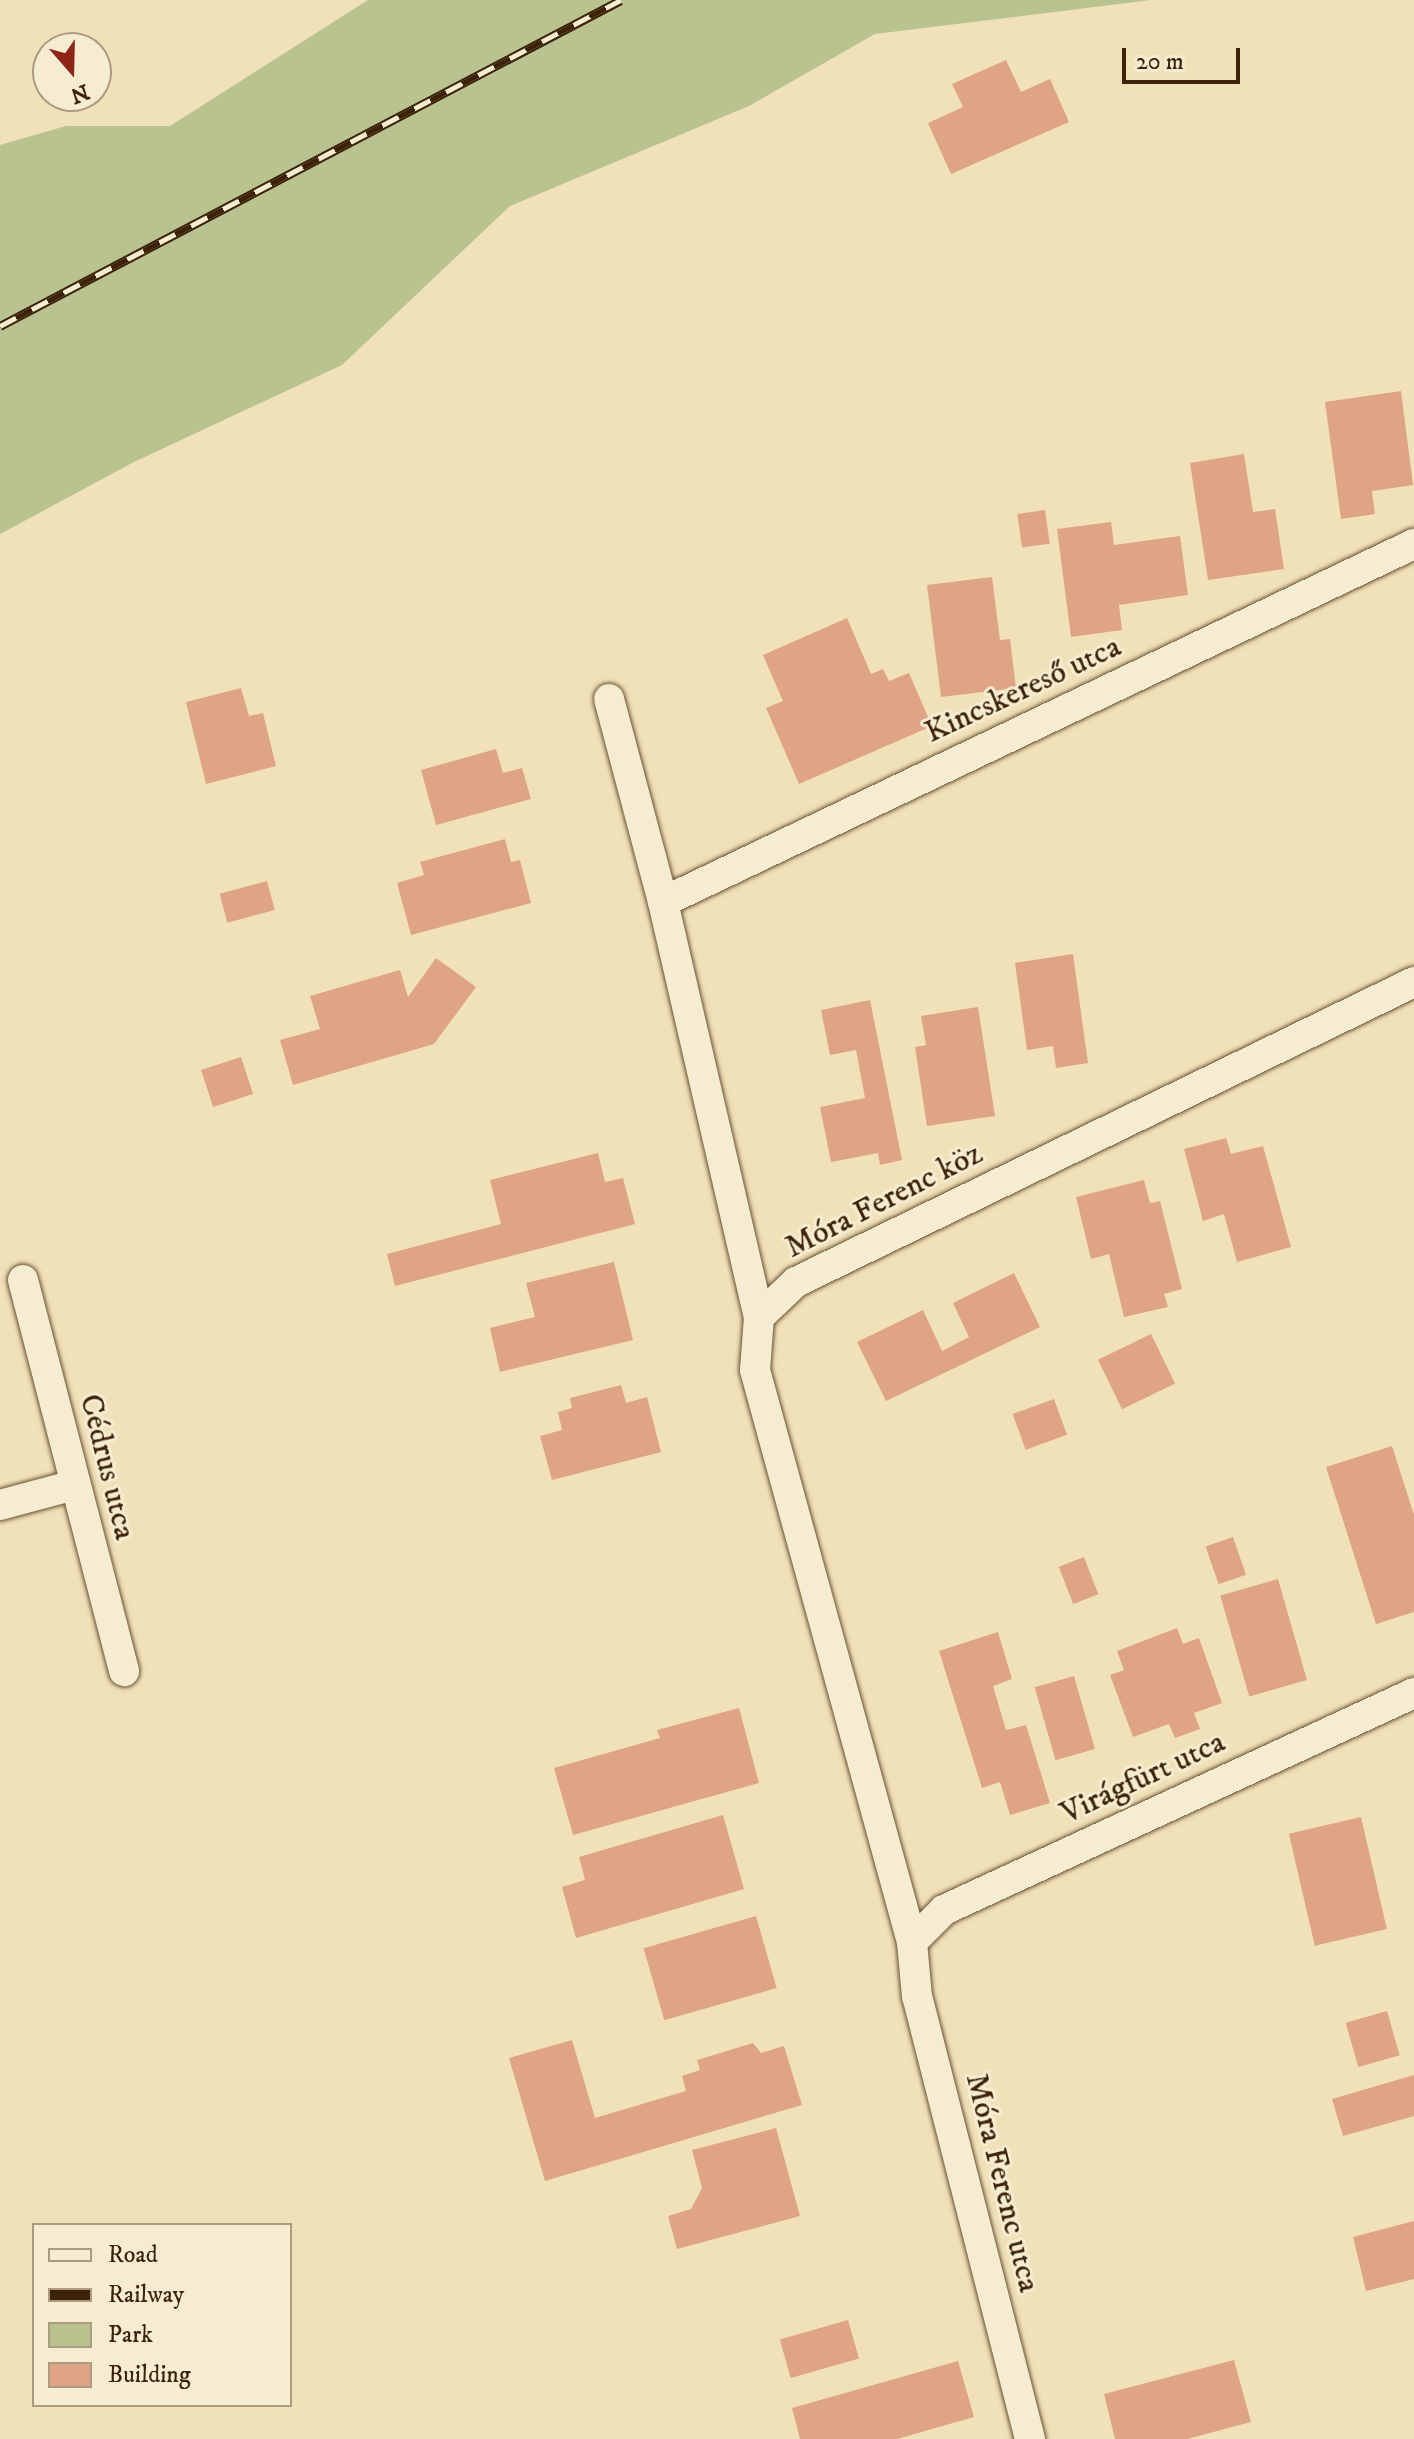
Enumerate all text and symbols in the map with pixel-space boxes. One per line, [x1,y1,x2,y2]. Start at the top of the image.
north arrow [32,32,112,112]
scale bar [1126,32,1244,82]
text: 20 m [1136,47,1184,77]
text: N [67,77,93,109]
street label: Kincskereső utca [919,628,1127,752]
street label: Móra Ferenc köz [779,1135,989,1267]
street label: Cédrus utca [70,1390,144,1544]
street label: Virágfürt utca [1055,1723,1231,1833]
street label: Móra Ferenc utca [956,2070,1048,2296]
legend [32,2223,292,2407]
text: Road [108,2240,158,2270]
text: Railway [108,2280,184,2310]
text: Park [108,2320,153,2350]
text: Building [108,2360,191,2390]

